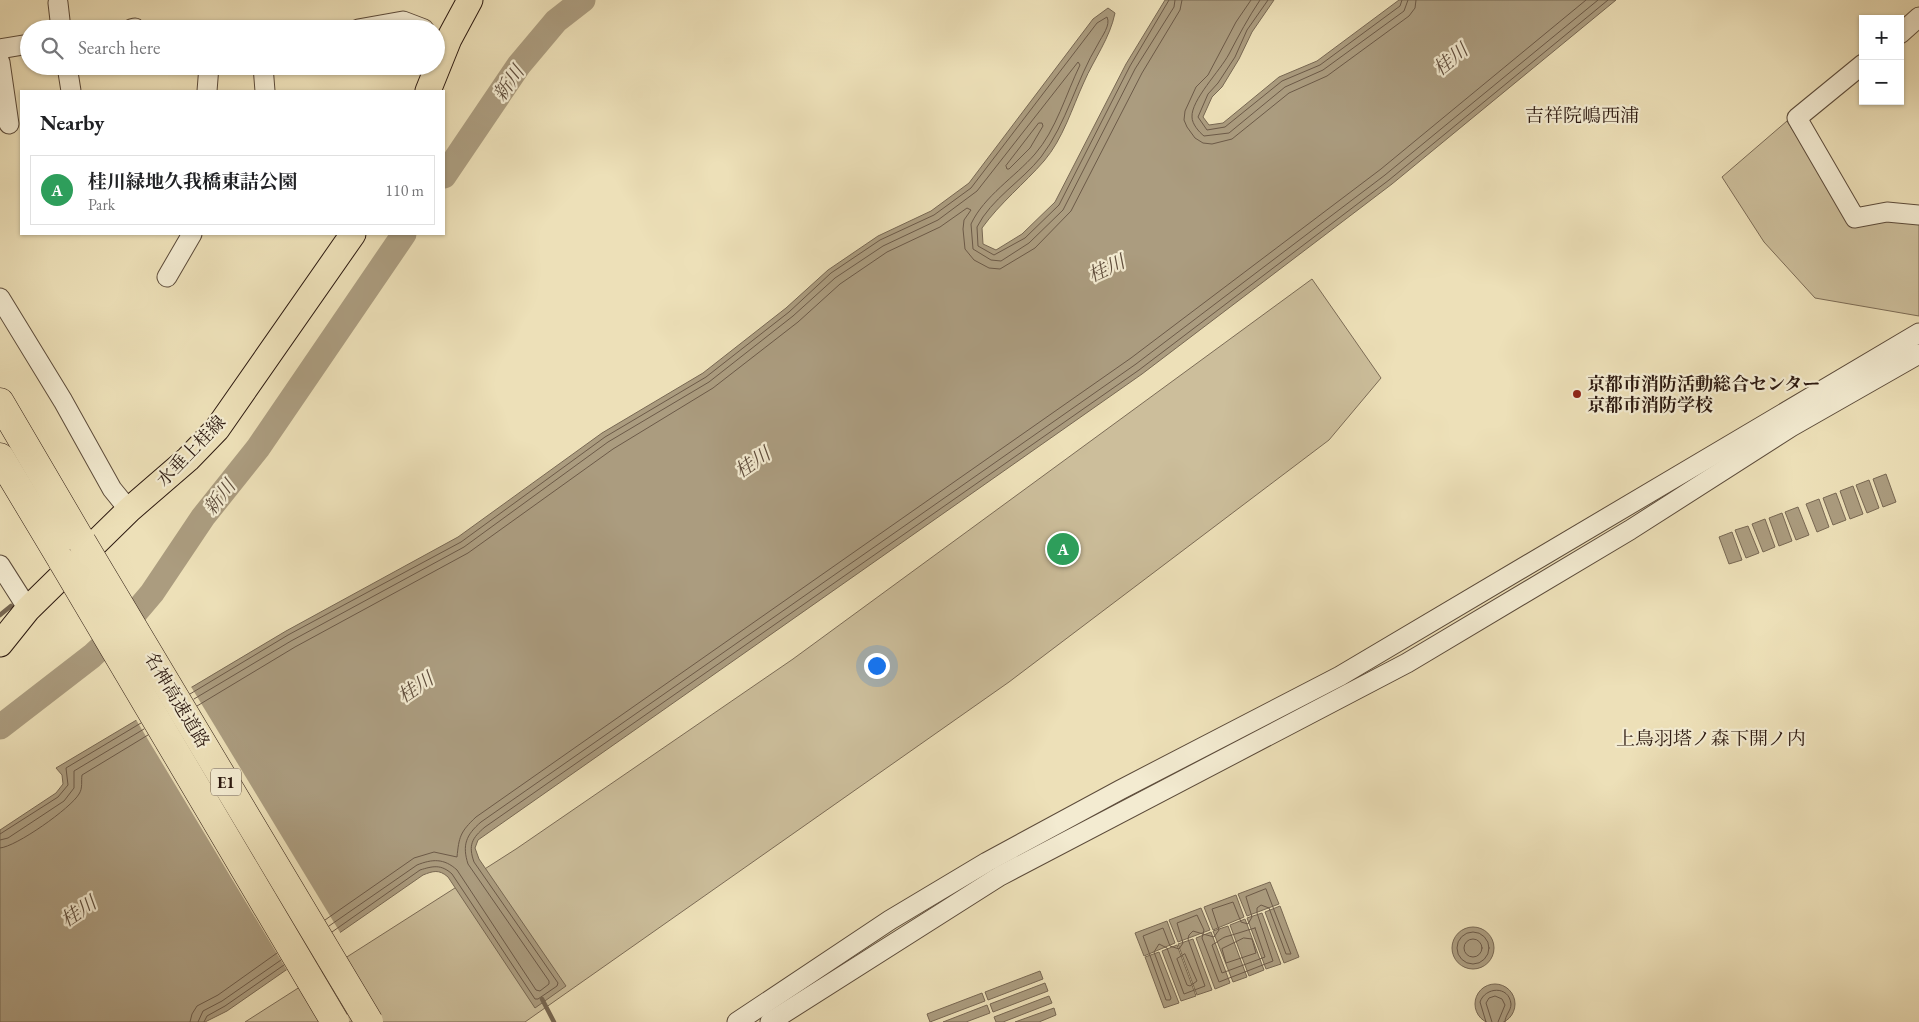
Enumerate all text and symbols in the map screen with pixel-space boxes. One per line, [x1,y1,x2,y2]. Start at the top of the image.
map controls [1859,15,1904,105]
button: + [1859,15,1904,60]
search box [20,20,445,75]
icon: search [38,34,66,62]
text: Search here [78,35,160,60]
water label: 桂川 [1428,36,1474,81]
water label: 新川 [487,59,531,106]
button: − [1859,60,1904,105]
district label: 吉祥院嶋西浦 [1525,103,1639,128]
text: Nearby [40,109,104,136]
text: 桂川緑地久我橋東詰公園 [88,169,297,194]
text: A [51,180,63,201]
text: 110 m [385,180,424,201]
text: Park [88,194,115,215]
water label: 桂川 [1084,248,1131,288]
place label: 京都市消防活動総合センター 京都市消防学校 [1587,372,1820,416]
marker: 京都市消防活動総合センター 京都市消防学校 [1571,388,1583,400]
street label: 水垂上桂線 [151,410,230,491]
water label: 桂川 [730,440,777,483]
water label: 新川 [198,473,242,520]
pin: A [1047,530,1079,568]
street label: 名神高速道路 [140,648,215,752]
your location [864,653,890,679]
water label: 桂川 [393,665,440,708]
district label: 上鳥羽塔ノ森下開ノ内 [1616,726,1806,751]
road number: E1 [211,769,241,796]
water label: 桂川 [56,889,103,932]

